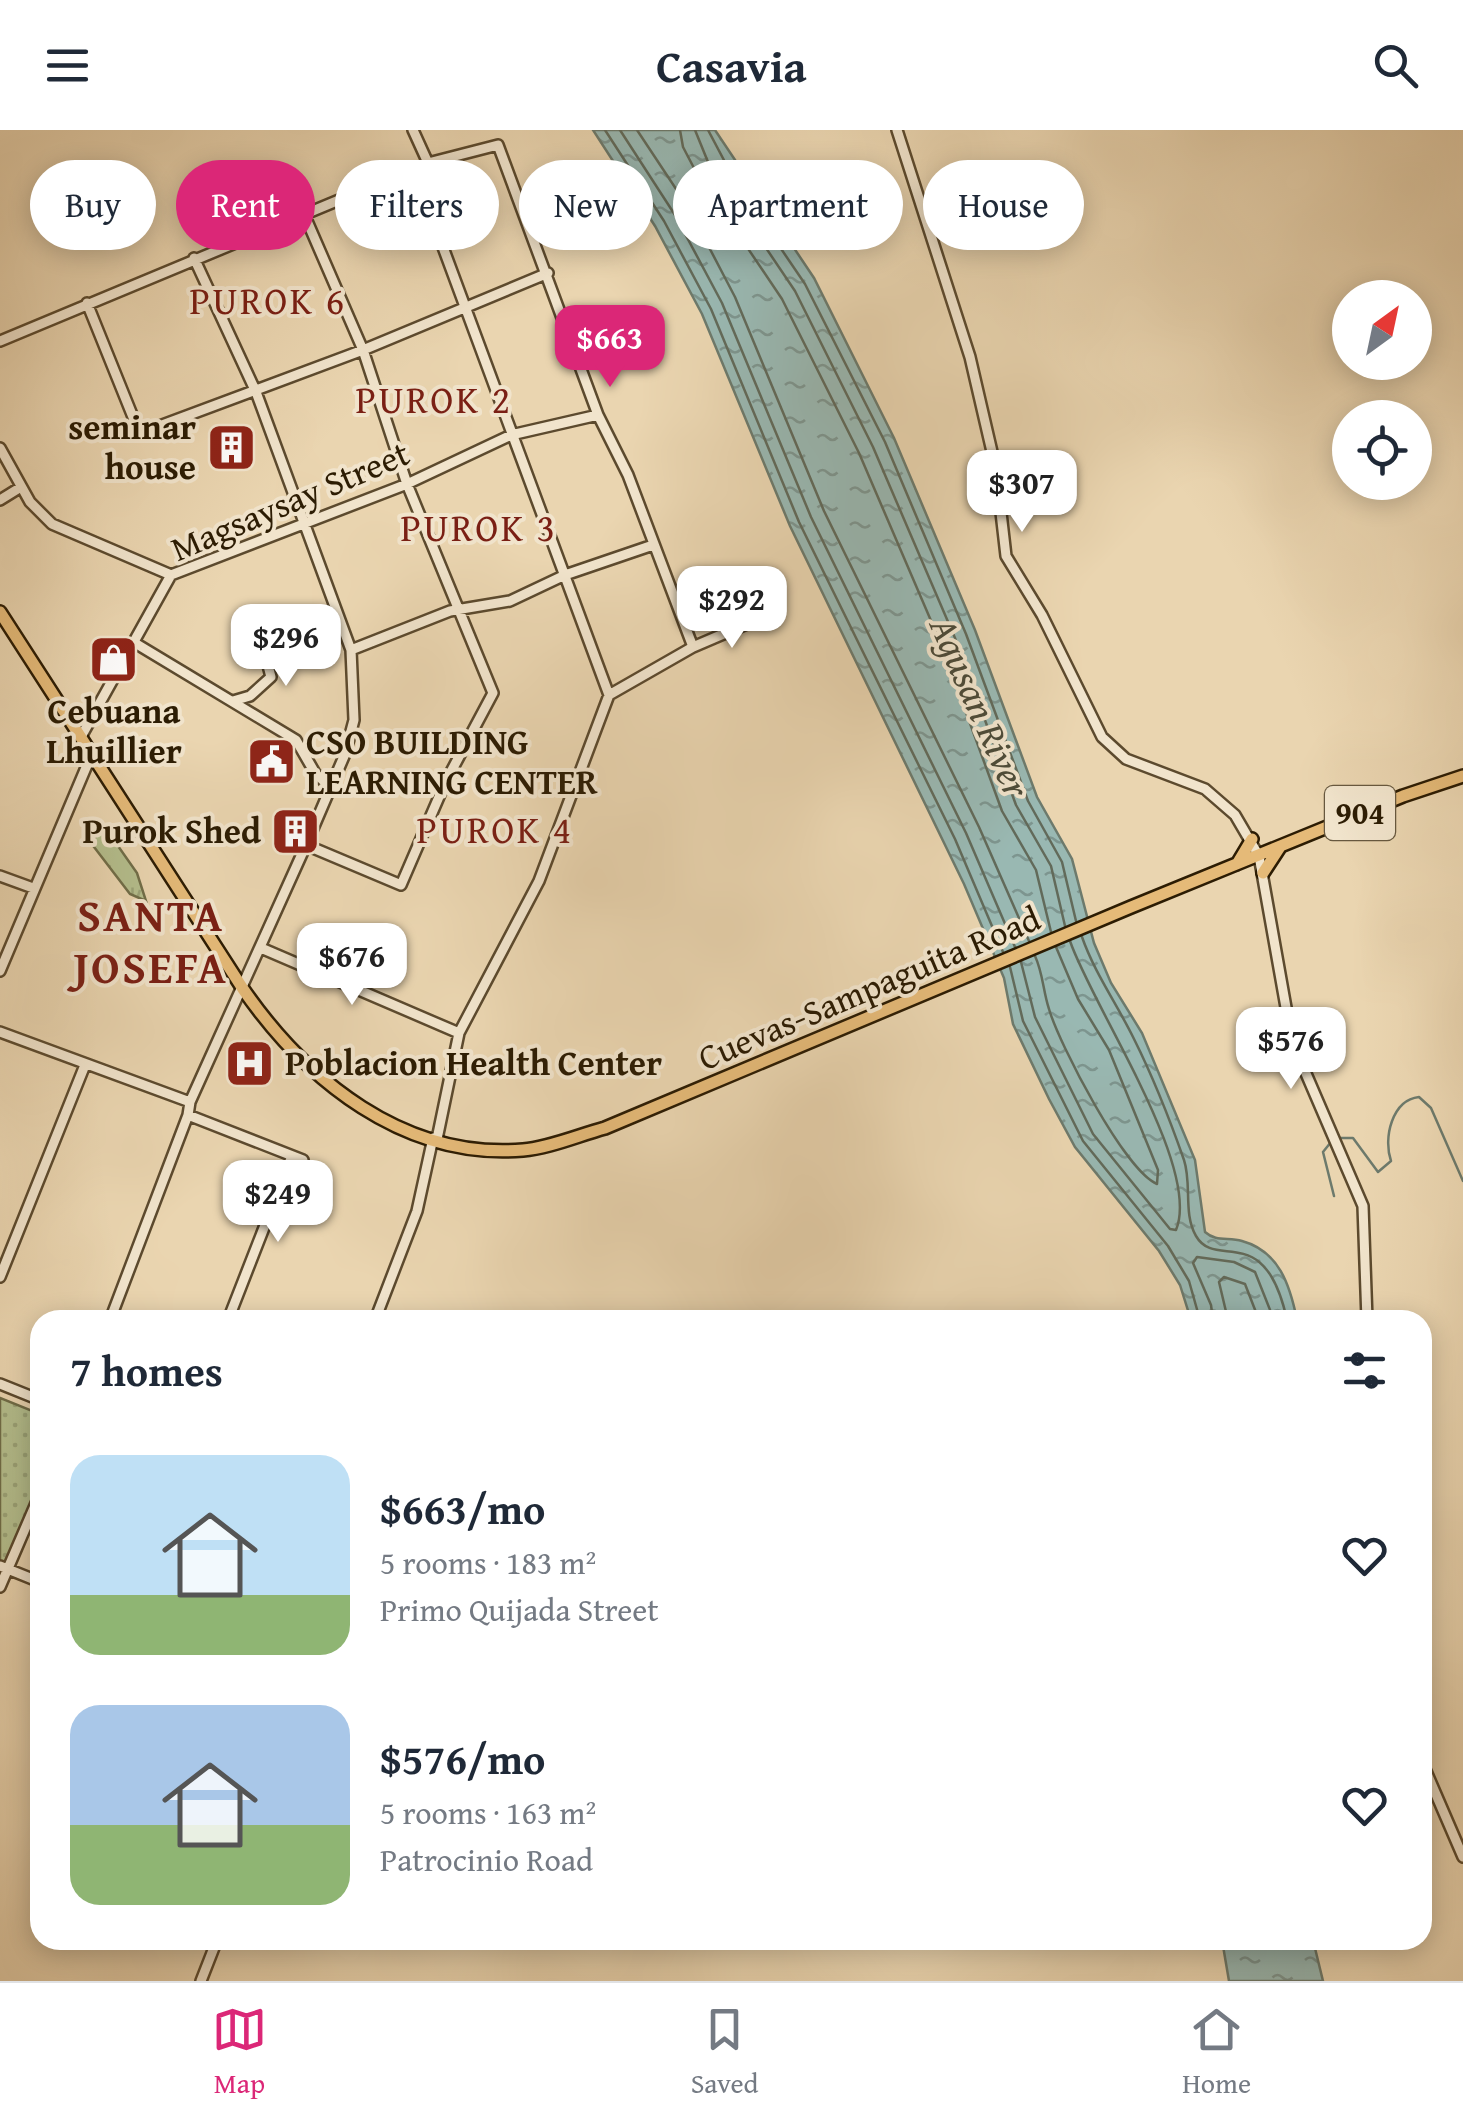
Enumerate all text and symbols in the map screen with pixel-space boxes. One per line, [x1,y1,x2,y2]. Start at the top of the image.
text: Casavia [656,33,807,98]
icon: menu [40,38,95,93]
icon: search [1368,38,1423,93]
chip: Buy [30,160,156,250]
chip: Rent [176,160,315,250]
chip: Filters [335,160,499,250]
chip: New [519,160,653,250]
chip: Apartment [673,160,903,250]
chip: House [923,160,1084,250]
district label: PUROK 6 [189,272,347,328]
north arrow [1332,280,1432,380]
map controls [1332,280,1432,500]
pin: $663 [551,305,669,390]
text: $663 [577,314,643,361]
district label: PUROK 2 [355,371,513,427]
button: locate [1332,400,1432,500]
place label: seminar house [68,401,196,492]
building icon: seminar house [205,421,257,473]
street label: Magsaysay Street [163,427,417,574]
pin: $307 [963,450,1081,535]
text: $307 [989,459,1055,506]
district label: PUROK 3 [400,499,558,555]
pin: $292 [673,566,791,651]
text: $292 [699,575,765,622]
pin: $296 [227,604,345,689]
water label: Agusan River [916,606,1046,808]
text: $296 [253,613,319,660]
shop icon: Cebuana Lhuillier [88,633,140,685]
place label: Cebuana Lhuillier [46,685,182,776]
place label: CSO BUILDING LEARNING CENTER [306,716,598,807]
public building icon: CSO BUILDING LEARNING CENTER [245,736,297,788]
road number: 904 [1325,786,1395,840]
district label: PUROK 4 [416,801,574,857]
place label: Purok Shed [82,805,262,856]
building icon: Purok Shed [270,805,322,857]
district label: SANTA JOSEFA [66,882,229,999]
street label: Cuevas-Sampaguita Road [690,892,1048,1083]
pin: $676 [293,923,411,1008]
text: $676 [319,932,385,979]
pin: $576 [1232,1007,1350,1092]
text: $576 [1258,1016,1324,1063]
hospital icon: Poblacion Health Center [224,1037,276,1089]
place label: Poblacion Health Center [285,1037,662,1088]
pin: $249 [219,1160,337,1245]
text: $249 [245,1169,311,1216]
text: 7 homes [70,1340,223,1401]
icon: filters [1337,1343,1392,1398]
text: $663/mo [380,1478,545,1539]
icon: home [150,1495,270,1615]
icon: heart [1337,1528,1392,1583]
text: 5 rooms · 183 m² [380,1539,596,1586]
text: Primo Quijada Street [380,1586,659,1633]
text: $576/mo [380,1728,545,1789]
icon: home [150,1745,270,1865]
icon: heart [1337,1778,1392,1833]
text: 5 rooms · 163 m² [380,1789,596,1836]
text: Patrocinio Road [380,1836,593,1883]
tab: Map [212,2002,267,2103]
tab: Saved [691,2002,758,2103]
tab: Home [1182,2002,1251,2103]

